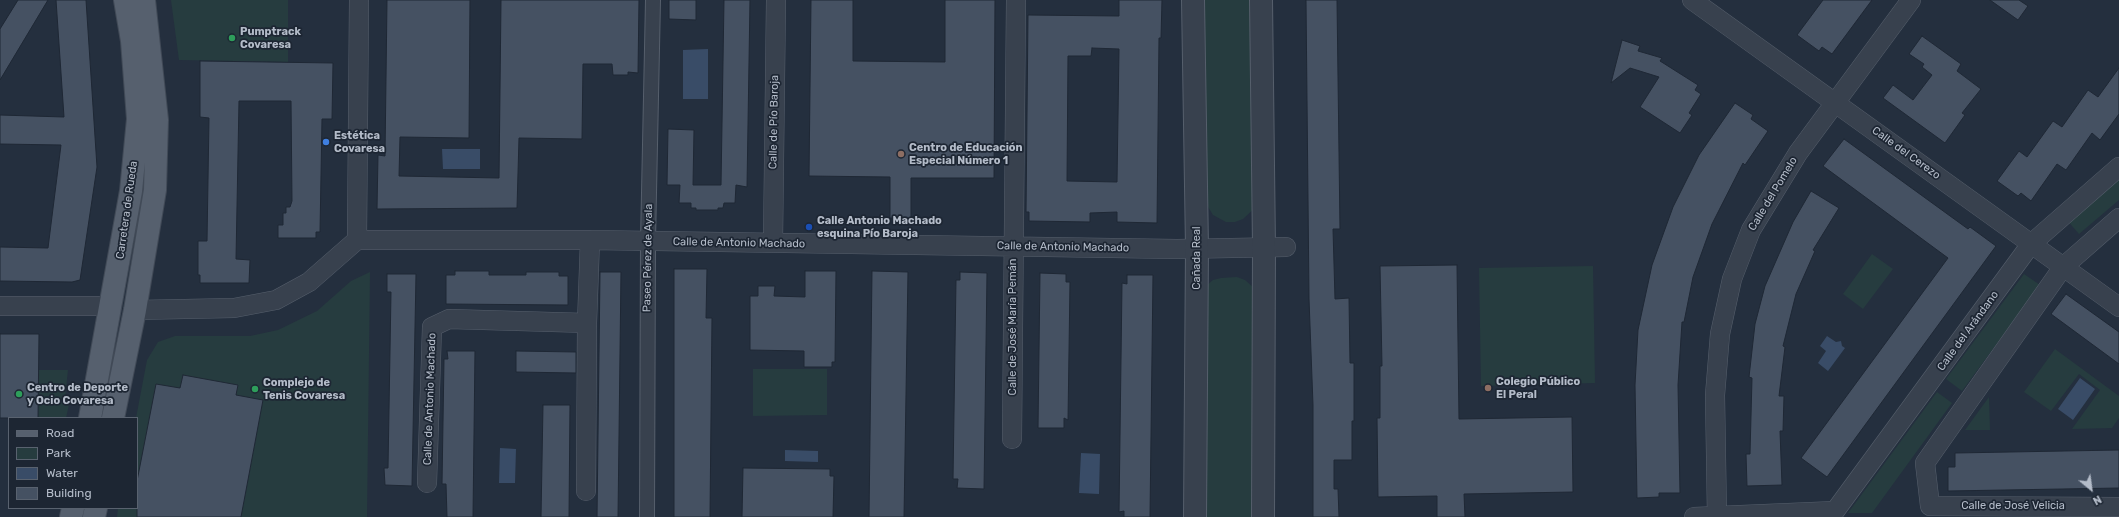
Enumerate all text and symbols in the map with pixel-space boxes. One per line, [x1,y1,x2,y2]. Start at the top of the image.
place label: Pumptrack Covaresa [240,25,301,51]
marker: Pumptrack Covaresa [227,33,237,43]
street label: Calle de Pío Baroja [767,75,781,169]
street label: Calle del Cerezo [1869,124,1943,182]
place label: Estética Covaresa [334,129,385,155]
marker: Estética Covaresa [321,137,331,147]
place label: Centro de Educación Especial Número 1 [909,141,1023,167]
marker: Centro de Educación Especial Número 1 [896,149,906,159]
street label: Calle del Pomelo [1746,155,1800,233]
street label: Carretera de Rueda [114,160,140,260]
street label: Paseo Pérez de Ayala [640,204,656,312]
place label: Calle Antonio Machado esquina Pío Baroja [817,214,942,240]
marker: Calle Antonio Machado esquina Pío Baroja [804,222,814,232]
street label: Cañada Real [1190,226,1204,290]
street label: Calle de Antonio Machado [673,235,805,251]
street label: Calle de Antonio Machado [997,239,1129,255]
street label: Calle de José María Pemán [1006,259,1020,395]
street label: Calle del Arándano [1935,289,2001,373]
street label: Calle de Antonio Machado [421,333,439,465]
place label: Colegio Público El Peral [1496,375,1580,401]
place label: Complejo de Tenis Covaresa [263,376,345,402]
place label: Centro de Deporte y Ocio Covaresa [27,381,128,407]
marker: Colegio Público El Peral [1483,383,1493,393]
marker: Complejo de Tenis Covaresa [250,384,260,394]
marker: Centro de Deporte y Ocio Covaresa [14,389,24,399]
legend [8,417,138,509]
text: Road [46,426,74,440]
text: Park [46,446,71,460]
text: Water [46,466,78,480]
north arrow [2071,469,2111,509]
text: Building [46,486,92,500]
text: N [2090,492,2104,508]
street label: Calle de José Velicia [1961,499,2065,513]

